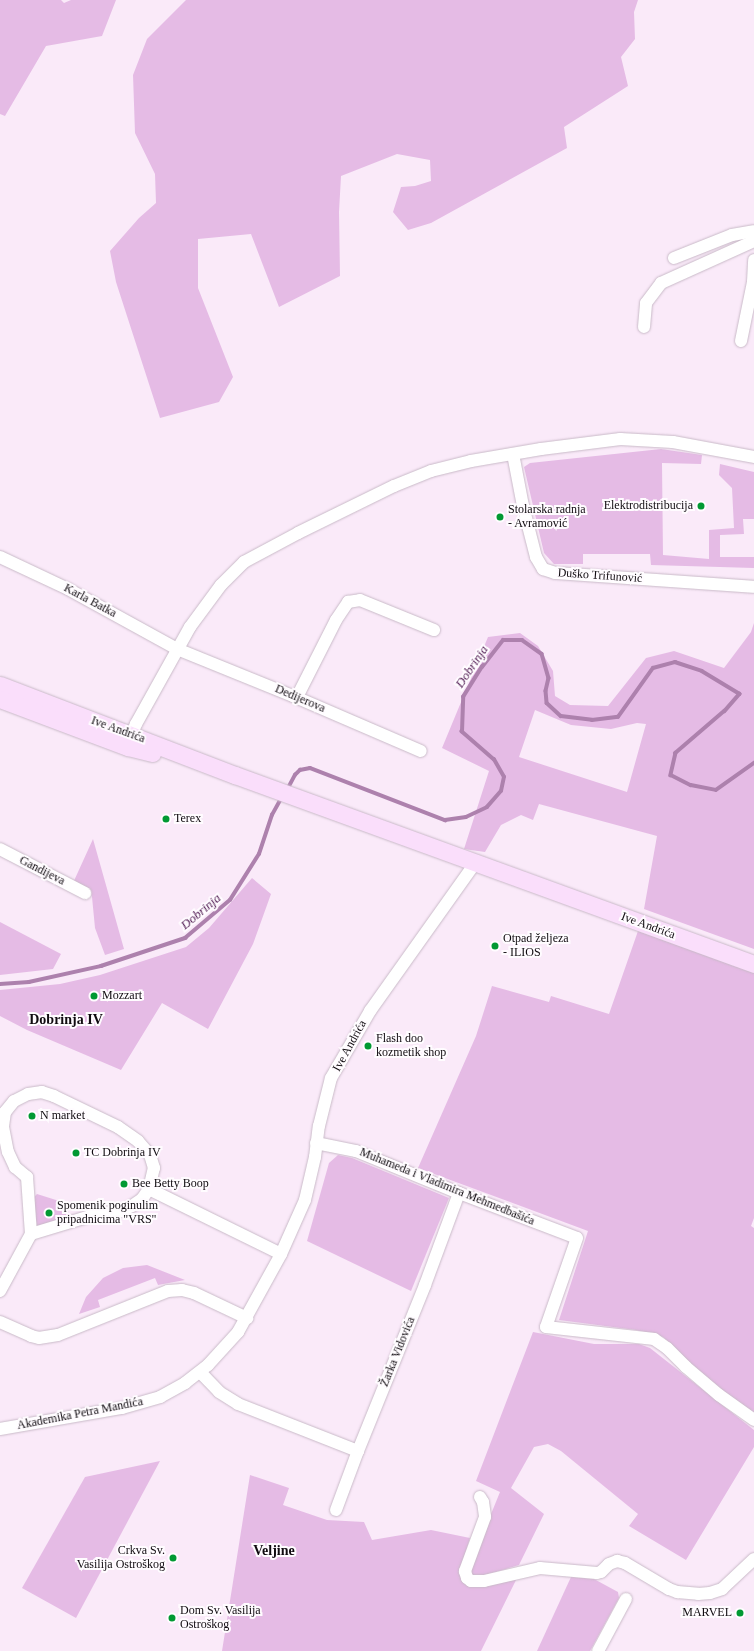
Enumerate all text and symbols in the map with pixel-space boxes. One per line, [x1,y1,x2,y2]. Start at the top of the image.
place label: Elektrodistribucija [604,499,693,513]
marker: Elektrodistribucija [696,501,706,511]
place label: Stolarska radnja - Avramović [508,503,586,531]
marker: Stolarska radnja - Avramović [495,512,505,522]
street label: Duško Trifunović [557,566,643,586]
street label: Karla Batka [61,581,119,621]
water label: Dobrinja [452,643,492,691]
street label: Dedijerova [273,682,327,716]
street label: Ive Andrića [89,713,147,747]
place label: Terex [174,812,201,826]
marker: Terex [161,814,171,824]
street label: Gandijeva [17,853,67,889]
water label: Dobrinja [178,891,224,933]
street label: Ive Andrića [619,909,677,943]
place label: Otpad željeza - ILIOS [503,932,569,960]
marker: Otpad željeza - ILIOS [490,941,500,951]
place label: Mozzart [102,989,142,1003]
marker: Mozzart [89,991,99,1001]
district label: Dobrinja IV [29,1012,103,1028]
street label: Ive Andrića [330,1018,370,1074]
place label: Flash doo kozmetik shop [376,1032,446,1060]
marker: Flash doo kozmetik shop [363,1041,373,1051]
place label: N market [40,1109,85,1123]
marker: N market [27,1111,37,1121]
street label: Muhameda i Vladimira Mehmedbašića [357,1145,537,1229]
place label: TC Dobrinja IV [84,1146,161,1160]
marker: TC Dobrinja IV [71,1148,81,1158]
place label: Bee Betty Boop [132,1177,209,1191]
marker: Bee Betty Boop [119,1179,129,1189]
place label: Spomenik poginulim pripadnicima "VRS" [57,1199,158,1227]
marker: Spomenik poginulim pripadnicima "VRS" [44,1208,54,1218]
street label: Žarka Vidovića [377,1315,419,1389]
street label: Akademika Petra Mandića [16,1395,144,1433]
district label: Veljine [253,1543,295,1559]
place label: Crkva Sv. Vasilija Ostroškog [77,1544,165,1572]
marker: Crkva Sv. Vasilija Ostroškog [168,1553,178,1563]
place label: Dom Sv. Vasilija Ostroškog [180,1604,261,1632]
place label: MARVEL [682,1606,732,1620]
marker: MARVEL [735,1608,745,1618]
marker: Dom Sv. Vasilija Ostroškog [167,1613,177,1623]

